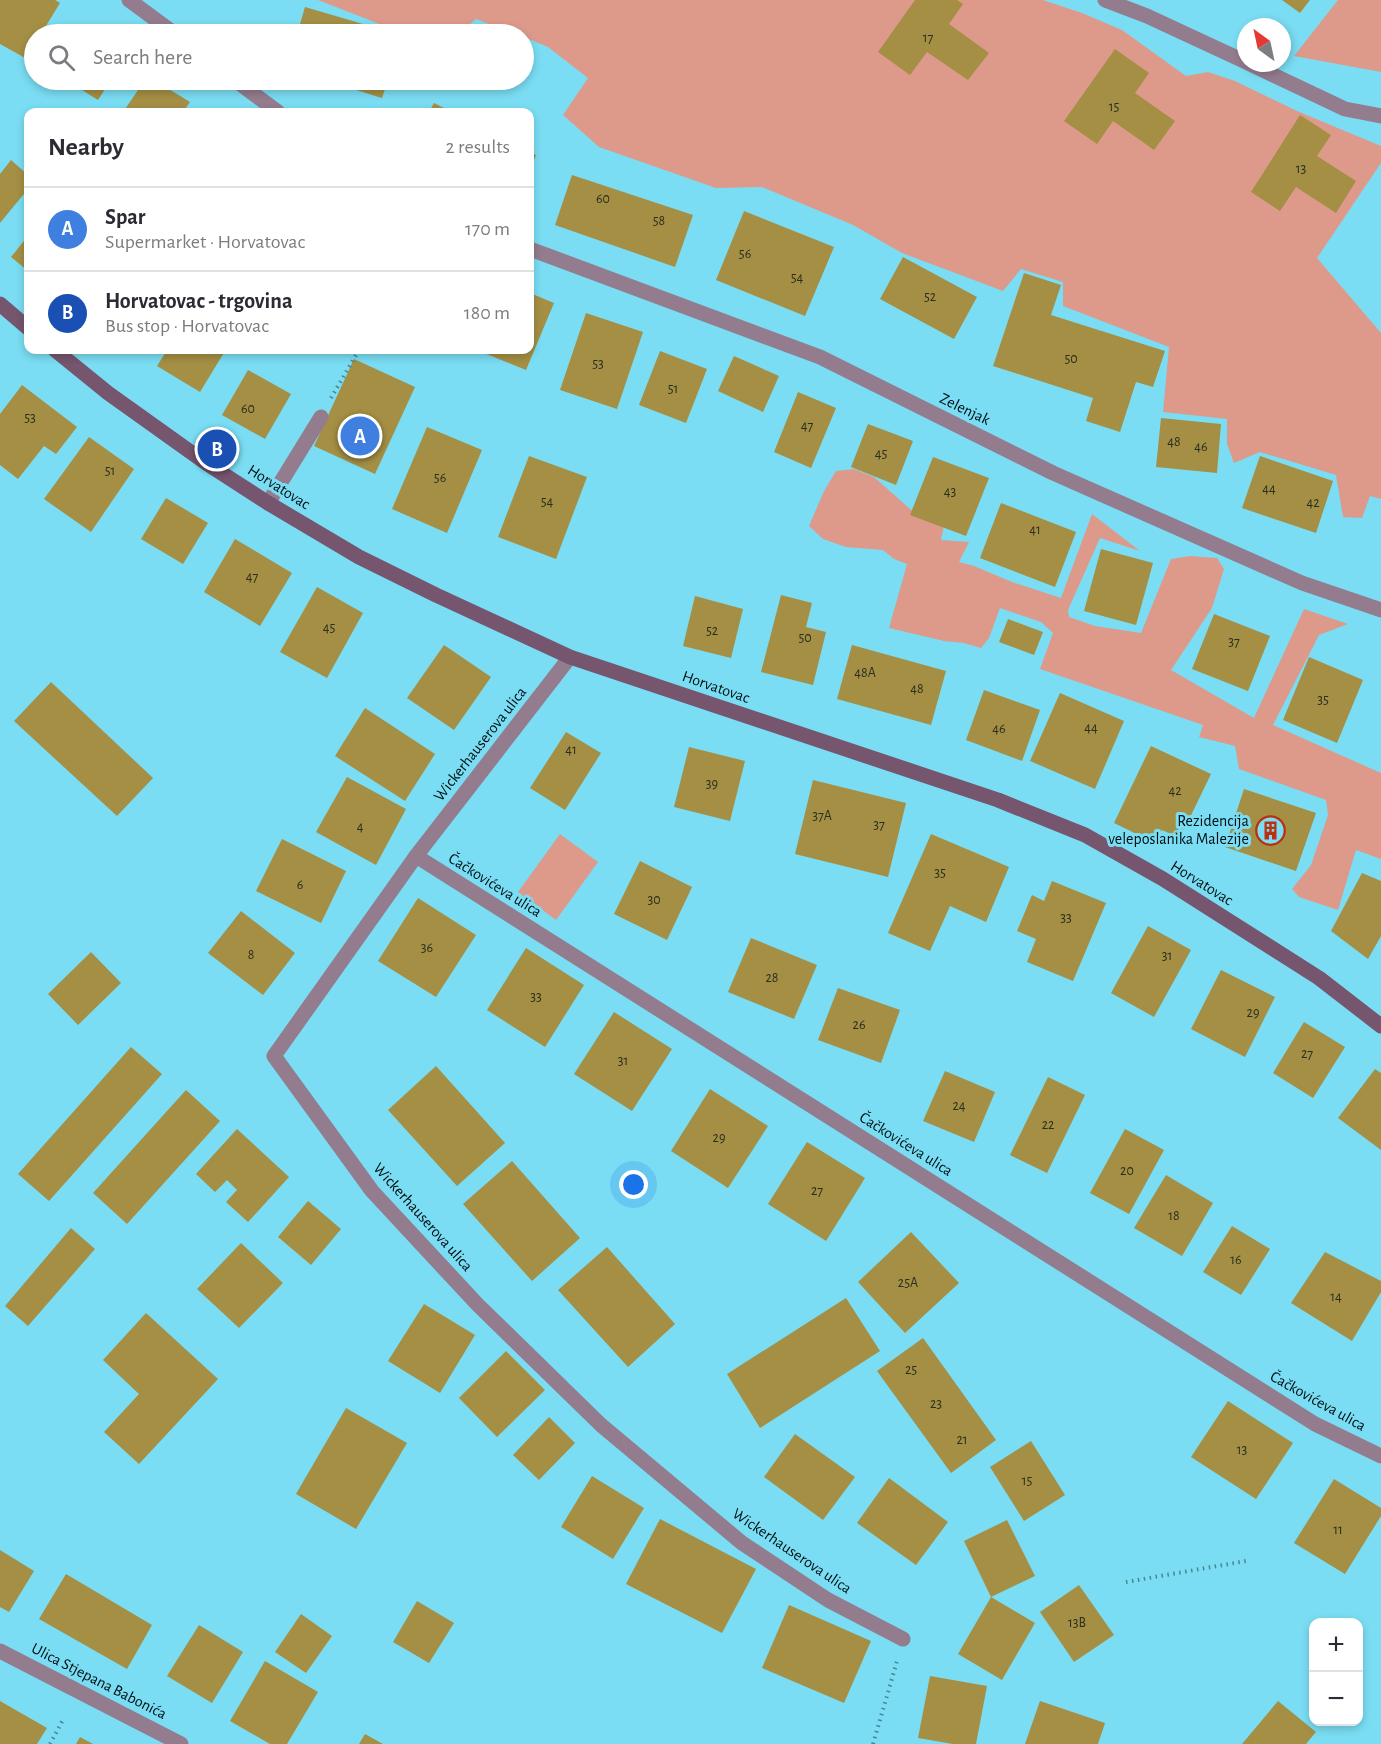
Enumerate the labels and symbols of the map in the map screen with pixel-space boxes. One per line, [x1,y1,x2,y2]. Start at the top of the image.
north arrow [1237,18,1291,72]
house number: 17 [923,31,933,45]
house number: 15 [1109,100,1119,114]
house number: 13 [1296,162,1307,176]
house number: 60 [596,192,610,206]
house number: 58 [653,214,665,228]
house number: 56 [739,247,751,261]
house number: 54 [791,271,804,285]
house number: 52 [924,290,936,304]
house number: 50 [1064,352,1078,366]
house number: 53 [592,357,604,371]
house number: 51 [668,382,678,396]
street label: Zelenjak [937,390,993,429]
house number: 60 [241,402,255,416]
house number: 53 [24,411,36,425]
pin: A [340,414,380,458]
house number: 47 [801,419,813,433]
pin: B [198,426,236,472]
house number: 48 [1167,435,1181,449]
house number: 46 [1194,440,1208,454]
house number: 45 [875,447,887,461]
street label: Horvatovac [245,462,313,512]
house number: 51 [105,464,115,478]
house number: 56 [434,471,446,485]
house number: 44 [1262,482,1276,496]
house number: 43 [944,485,956,499]
house number: 54 [541,495,554,509]
house number: 42 [1306,496,1320,510]
house number: 41 [1029,523,1041,537]
house number: 47 [246,570,258,584]
house number: 45 [323,621,335,635]
house number: 52 [706,624,718,638]
house number: 50 [798,631,812,645]
house number: 37 [1228,635,1240,649]
house number: 48A [854,666,876,680]
street label: Horvatovac [680,668,752,706]
house number: 48 [910,682,924,696]
street label: Wickerhauserova ulica [431,684,529,804]
house number: 35 [1317,693,1329,707]
house number: 44 [1084,721,1098,735]
house number: 46 [992,722,1006,736]
house number: 41 [565,743,577,757]
house number: 39 [706,777,718,791]
house number: 42 [1168,784,1182,798]
house number: 37A [812,809,832,823]
place label: Rezidencija veleposlanika Malezije [1108,813,1249,848]
building icon: Rezidencija veleposlanika Malezije [1254,814,1286,846]
house number: 37 [873,818,885,832]
house number: 4 [357,820,364,834]
street label: Čačkovićeva ulica [446,848,546,920]
street label: Horvatovac [1168,858,1236,908]
house number: 35 [934,866,946,880]
house number: 6 [297,878,303,892]
house number: 30 [647,893,661,907]
house number: 33 [1060,911,1072,925]
house number: 36 [421,941,433,955]
house number: 8 [248,948,254,962]
house number: 31 [1162,949,1172,963]
house number: 28 [765,971,779,985]
house number: 33 [530,990,542,1004]
house number: 29 [1247,1006,1259,1020]
house number: 26 [853,1018,865,1032]
house number: 27 [1301,1047,1313,1061]
house number: 31 [618,1054,628,1068]
house number: 24 [952,1099,966,1113]
street label: Čačkovićeva ulica [857,1107,957,1179]
house number: 22 [1042,1118,1054,1132]
house number: 29 [713,1131,725,1145]
street label: Wickerhauserova ulica [370,1160,476,1274]
house number: 20 [1120,1164,1134,1178]
your location [619,1170,648,1199]
house number: 27 [811,1184,823,1198]
house number: 18 [1168,1209,1180,1223]
house number: 16 [1230,1253,1242,1267]
house number: 25A [898,1276,918,1290]
house number: 14 [1330,1290,1342,1304]
house number: 25 [905,1363,917,1377]
street label: Čačkovićeva ulica [1267,1366,1369,1434]
house number: 23 [930,1397,942,1411]
house number: 21 [956,1433,968,1447]
house number: 13 [1237,1443,1248,1457]
house number: 15 [1022,1474,1032,1488]
street label: Wickerhauserova ulica [730,1505,854,1597]
house number: 11 [1333,1523,1343,1537]
house number: 13B [1068,1616,1086,1630]
street label: Ulica Stjepana Babonića [28,1640,169,1723]

